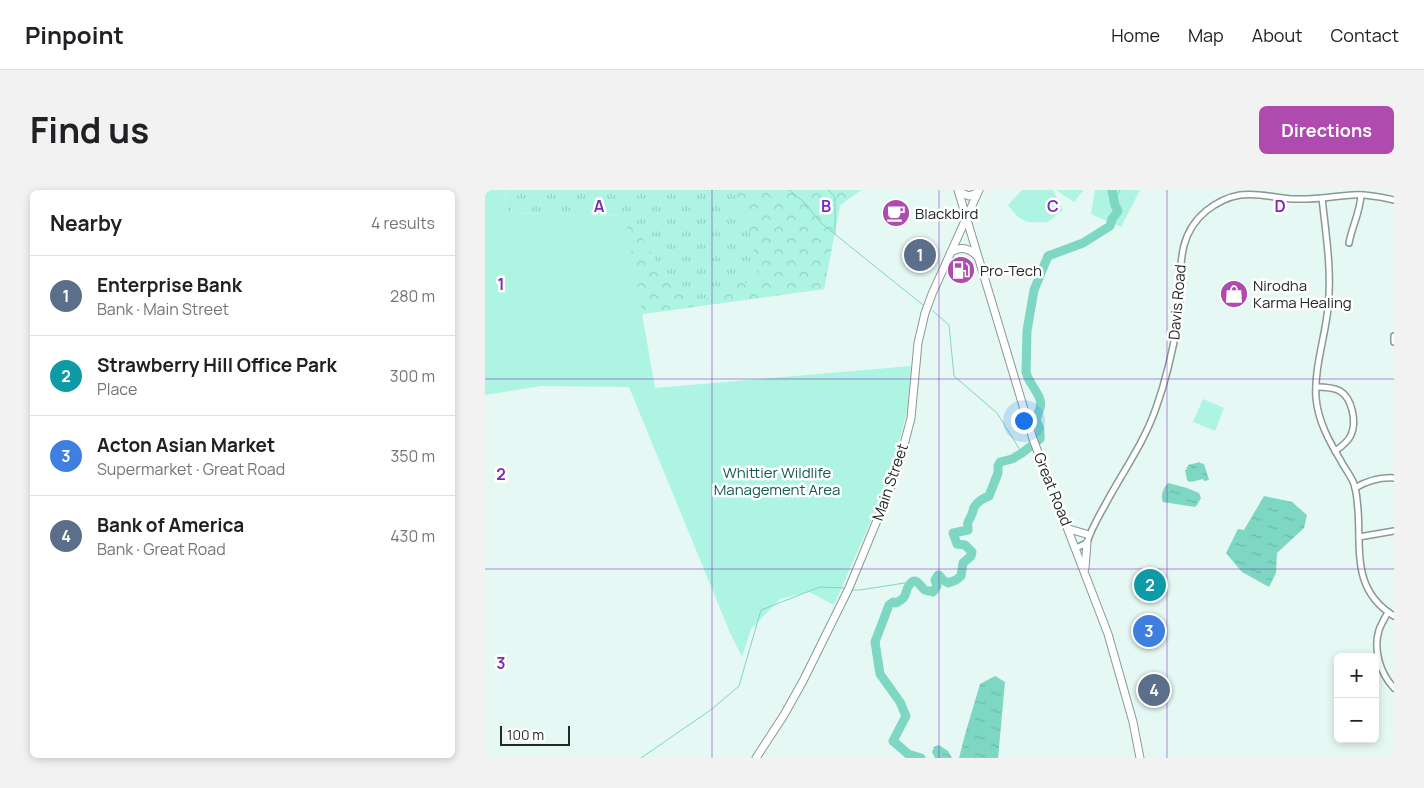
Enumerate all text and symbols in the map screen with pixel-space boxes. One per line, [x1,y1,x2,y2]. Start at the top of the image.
text: Pinpoint [25,18,124,51]
text: Home [1111,23,1160,47]
text: Map [1188,23,1224,47]
text: About [1252,23,1302,47]
text: Contact [1330,23,1399,47]
text: Find us [30,106,149,154]
button: Directions [1259,106,1394,154]
text: A [594,195,605,217]
text: B [821,195,831,217]
text: C [1047,195,1059,217]
text: D [1274,195,1286,217]
cafe icon: Blackbird [881,198,911,228]
place label: Blackbird [915,203,978,224]
text: Nearby [50,209,122,237]
text: 4 results [371,212,435,234]
pin: 1 [904,236,936,274]
fuel station icon: Pro-Tech [946,255,976,285]
place label: Pro-Tech [980,260,1042,281]
street label: Davis Road [1163,263,1191,341]
text: Enterprise Bank [97,272,242,298]
text: 1 [497,273,505,295]
place label: Nirodha Karma Healing [1253,275,1352,313]
shop icon: Nirodha Karma Healing [1219,279,1249,309]
text: 1 [62,285,70,307]
text: 280 m [390,285,435,307]
text: Bank · Main Street [97,298,229,320]
text: Strawberry Hill Office Park [97,352,337,378]
text: 2 [61,365,71,387]
text: 300 m [390,365,435,387]
text: Place [97,378,137,400]
your location [1011,408,1037,434]
text: Acton Asian Market [97,432,275,458]
street label: Main Street [867,441,913,523]
text: 3 [61,445,71,467]
text: 350 m [390,445,435,467]
street label: Great Road [1029,449,1077,529]
text: Supermarket · Great Road [97,458,285,480]
park label: Whittier Wildlife Management Area [714,462,840,500]
text: 2 [496,463,506,485]
text: Bank of America [97,512,244,538]
text: 4 [61,525,71,547]
text: 430 m [390,525,435,547]
text: Bank · Great Road [97,538,226,560]
pin: 2 [1134,566,1166,604]
pin: 3 [1133,612,1165,650]
text: 3 [496,652,506,674]
map controls [1334,653,1379,743]
button: + [1334,653,1379,698]
pin: 4 [1138,671,1170,709]
button: − [1334,698,1379,743]
scale bar [500,723,570,746]
text: 100 m [507,725,544,744]

